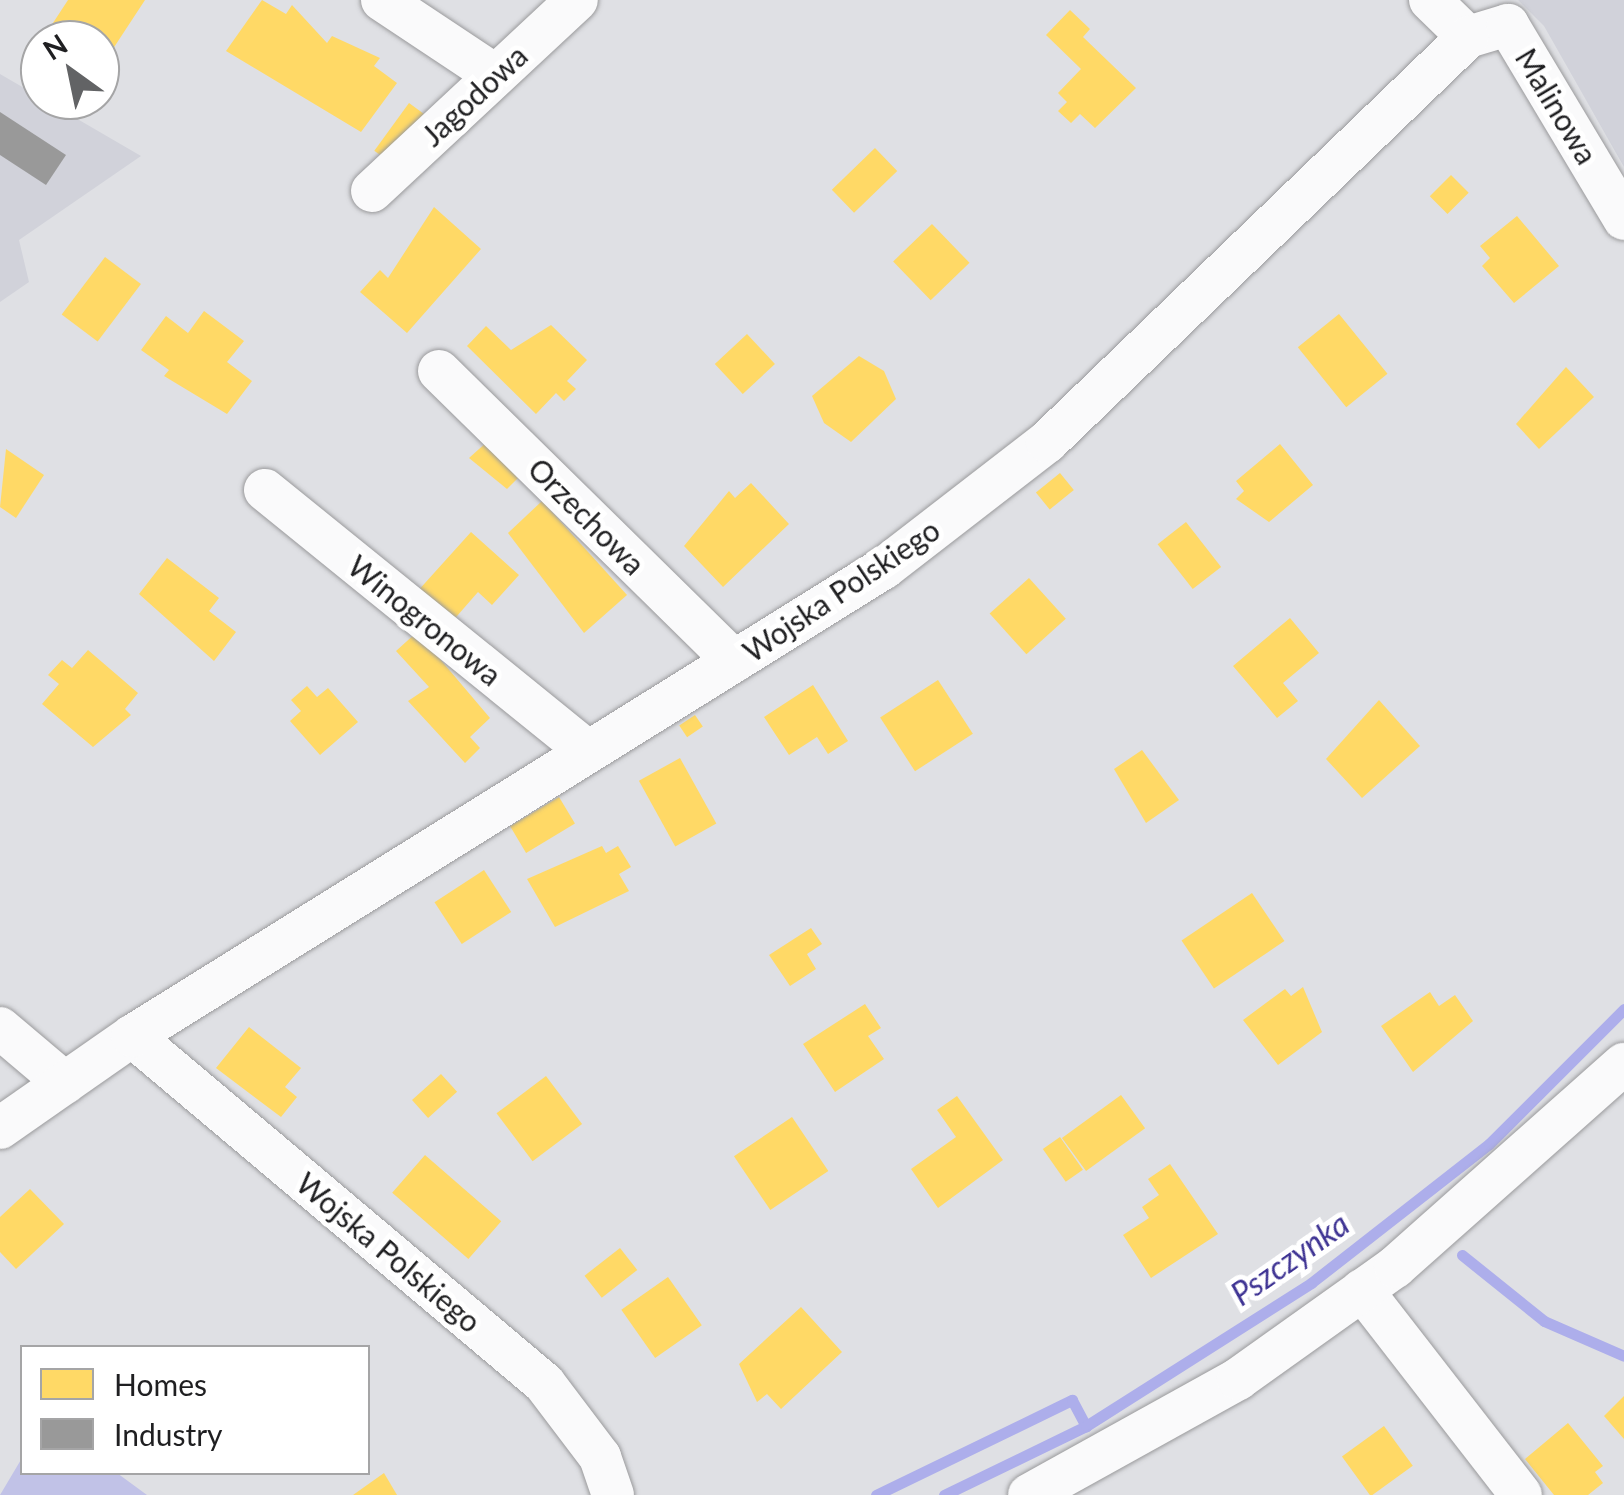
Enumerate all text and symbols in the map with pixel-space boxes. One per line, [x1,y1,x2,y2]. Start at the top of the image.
north arrow [20,20,120,120]
text: N [36,26,73,67]
street label: Jagodowa [414,37,534,153]
street label: Malinowa [1509,42,1605,170]
street label: Orzechowa [521,450,653,582]
street label: Wojska Polskiego [736,511,946,669]
street label: Winogronowa [341,547,509,693]
street label: Wojska Polskiego [290,1164,488,1340]
water label: Pszczynka [1224,1205,1356,1313]
legend [20,1345,370,1475]
text: Homes [114,1366,207,1402]
text: Industry [114,1416,223,1452]

